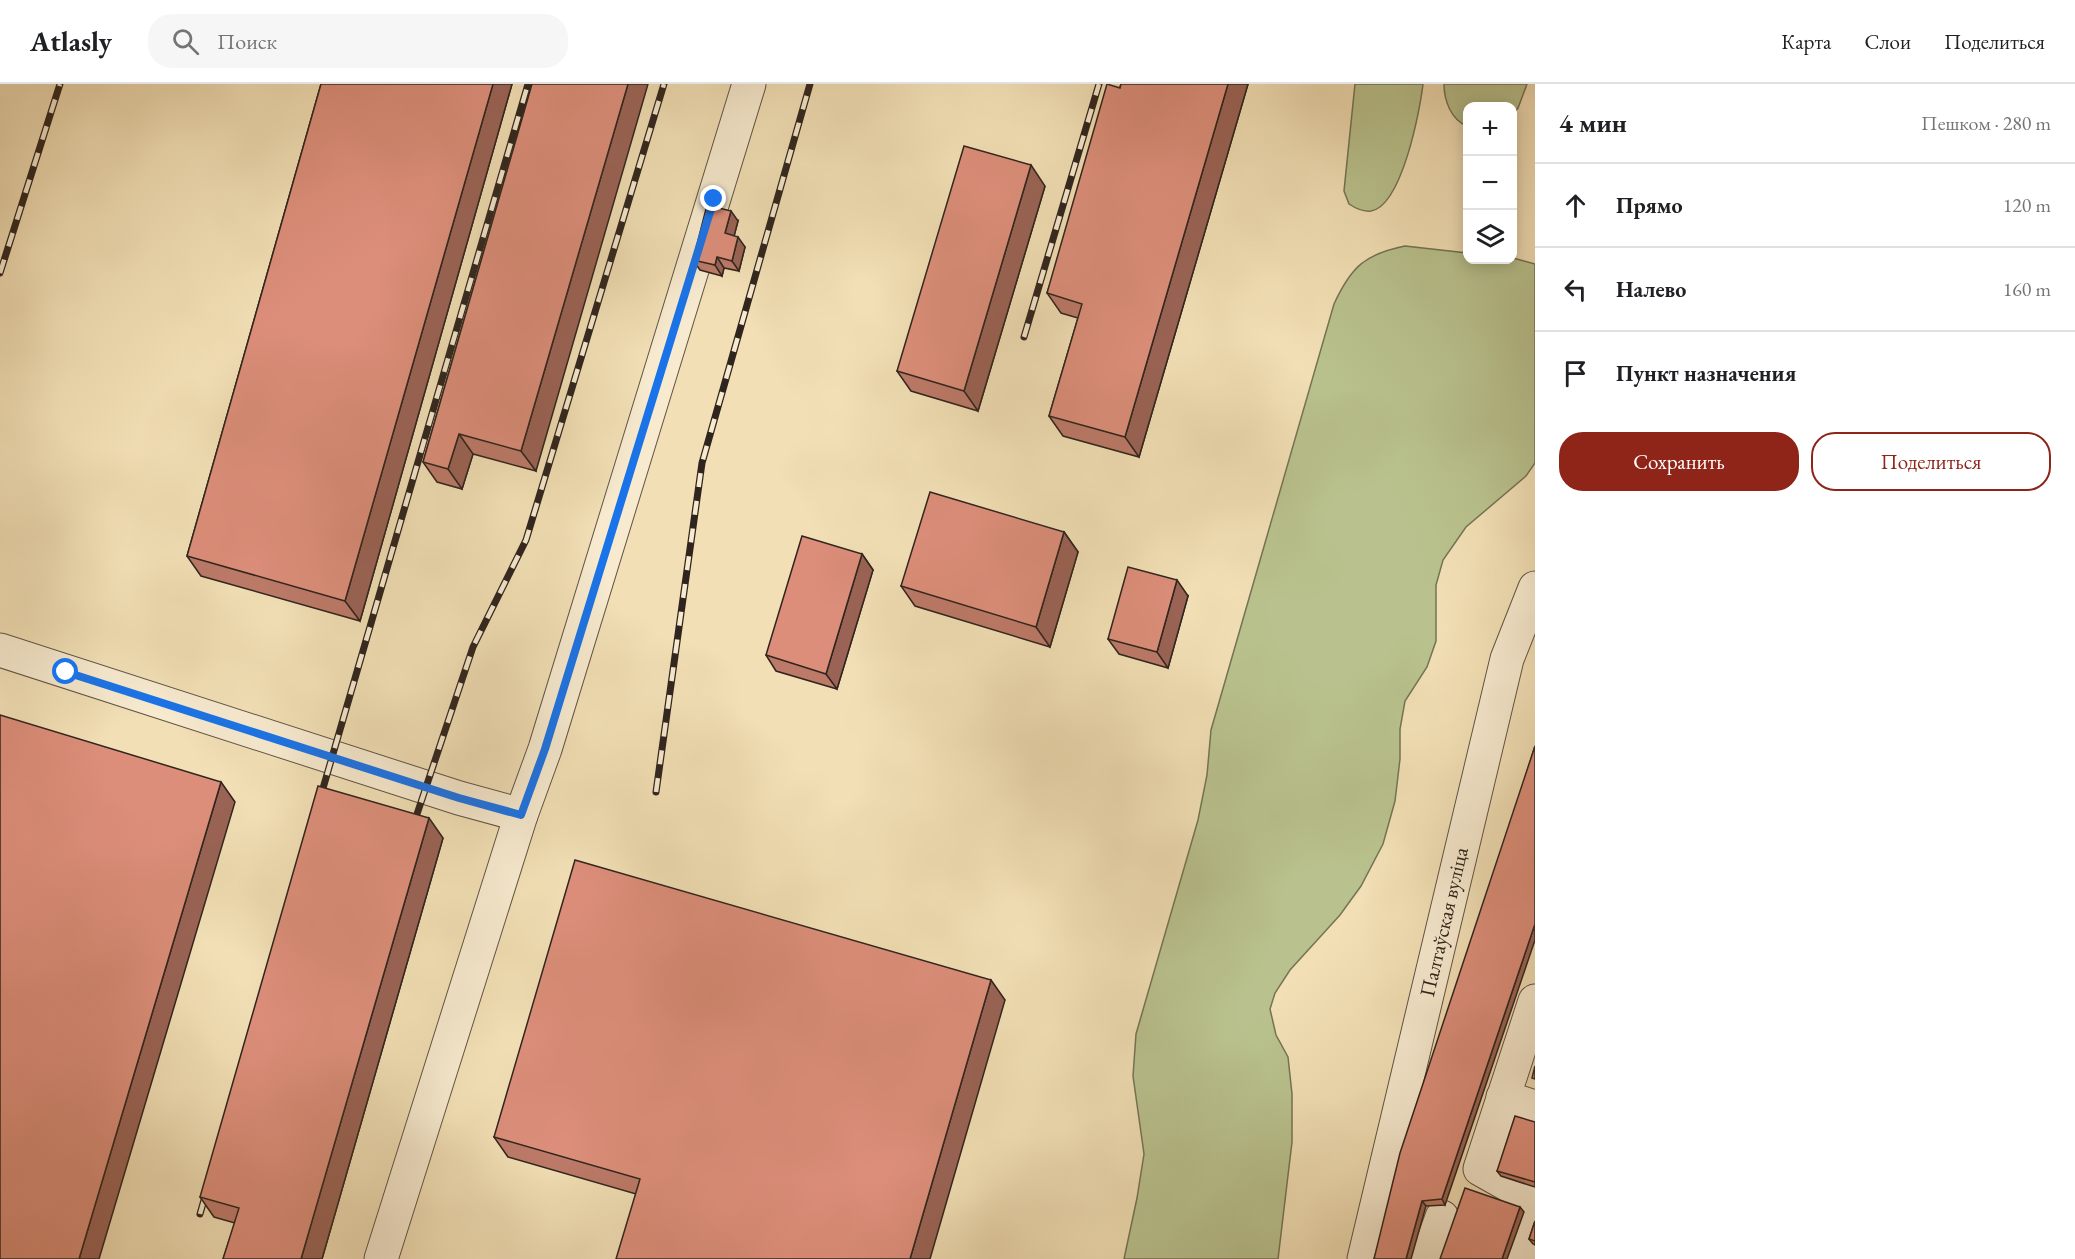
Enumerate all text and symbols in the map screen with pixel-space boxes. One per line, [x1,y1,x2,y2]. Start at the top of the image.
search box [148,14,568,68]
text: Atlasly [30,23,112,59]
icon: search [169,25,202,58]
text: Поиск [217,27,277,56]
text: Карта [1781,28,1831,55]
text: Слои [1864,28,1911,55]
text: Поделиться [1944,28,2045,55]
map controls [1463,102,1517,264]
button: + [1463,102,1517,156]
text: 4 мин [1559,106,1627,140]
text: Пешком · 280 m [1921,110,2051,136]
button: − [1463,156,1517,210]
route end [700,185,726,211]
icon: ahead [1559,189,1592,222]
text: Прямо [1616,191,1683,220]
text: 120 m [2003,192,2051,218]
button: layers [1463,210,1517,264]
icon: left [1559,273,1592,306]
text: Налево [1616,275,1686,304]
text: 160 m [2003,276,2051,302]
icon: arrive [1559,357,1592,390]
text: Пункт назначения [1616,359,1796,388]
button: Сохранить [1559,432,1799,491]
button: Поделиться [1811,432,2051,491]
route start [52,658,78,684]
street label: Палтаўская вуліца [1413,844,1474,999]

